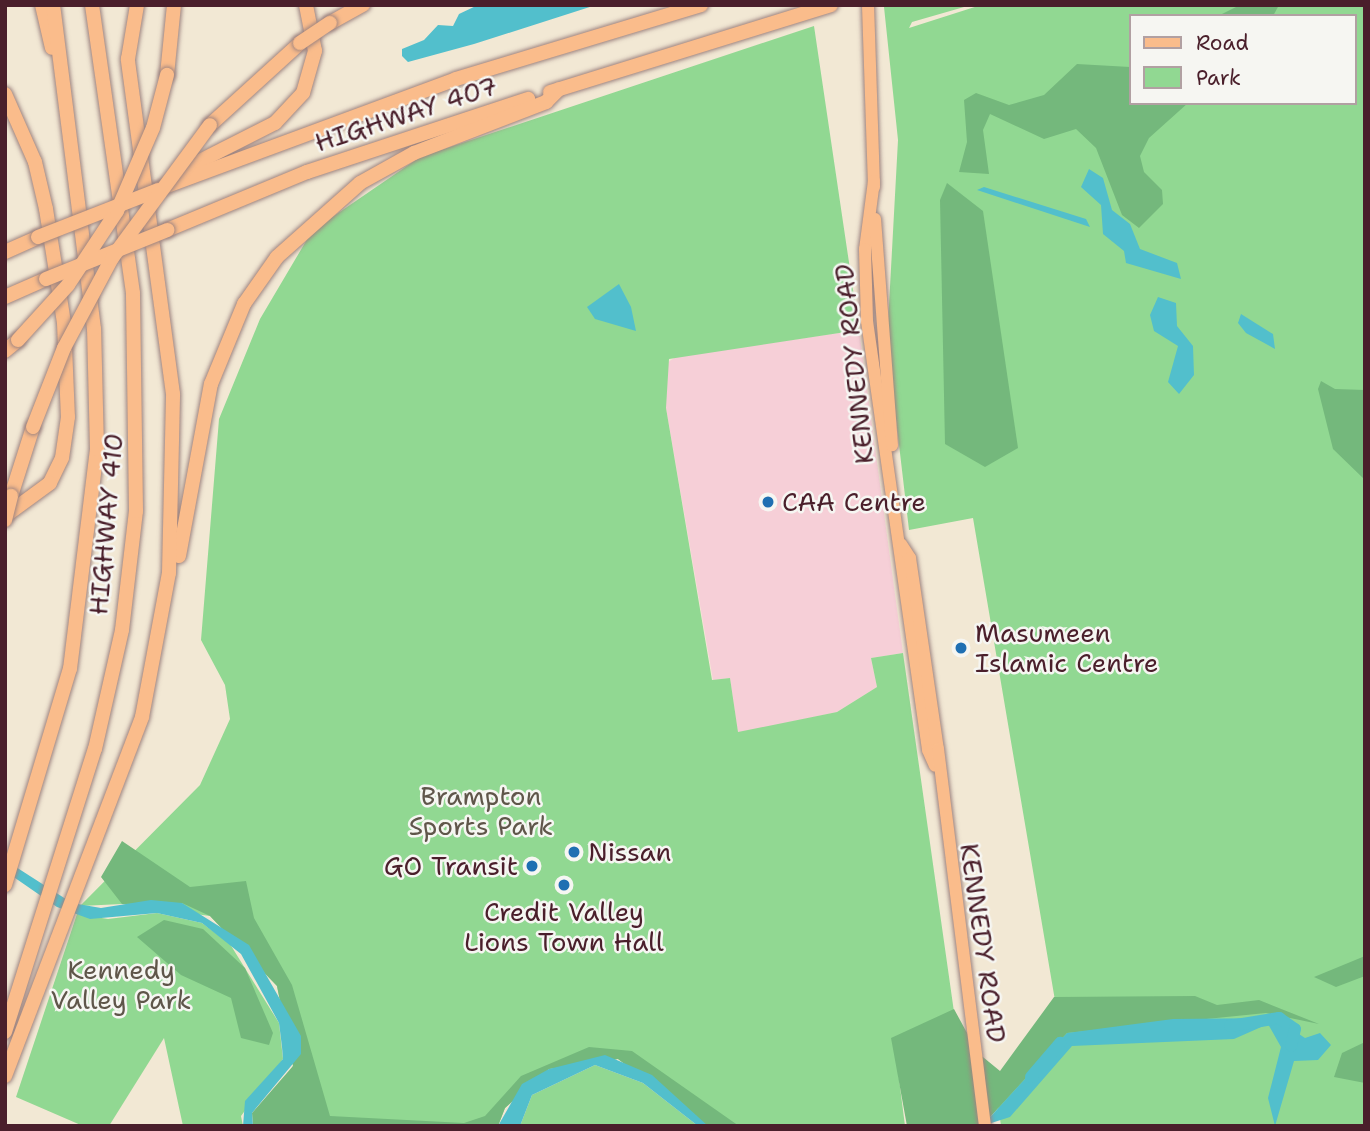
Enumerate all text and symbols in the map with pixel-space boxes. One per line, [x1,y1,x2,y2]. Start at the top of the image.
legend [1128,14,1356,105]
text: Road [1196,29,1249,57]
text: Park [1196,64,1241,92]
street label: HIGHWAY 407 [311,70,501,158]
street label: KENNEDY ROAD [828,262,880,466]
street label: HIGHWAY 410 [83,432,129,616]
place label: CAA Centre [782,486,926,518]
marker: CAA Centre [760,494,776,510]
place label: Masumeen Islamic Centre [975,617,1158,678]
marker: Masumeen Islamic Centre [953,640,969,656]
park label: Brampton Sports Park [409,780,553,842]
place label: Nissan [588,836,671,868]
street label: KENNEDY ROAD [954,841,1012,1045]
marker: Nissan [566,844,582,860]
place label: GO Transit [384,850,518,882]
marker: GO Transit [524,858,540,874]
marker: Credit Valley Lions Town Hall [556,877,572,893]
place label: Credit Valley Lions Town Hall [464,896,664,958]
park label: Kennedy Valley Park [51,954,191,1016]

